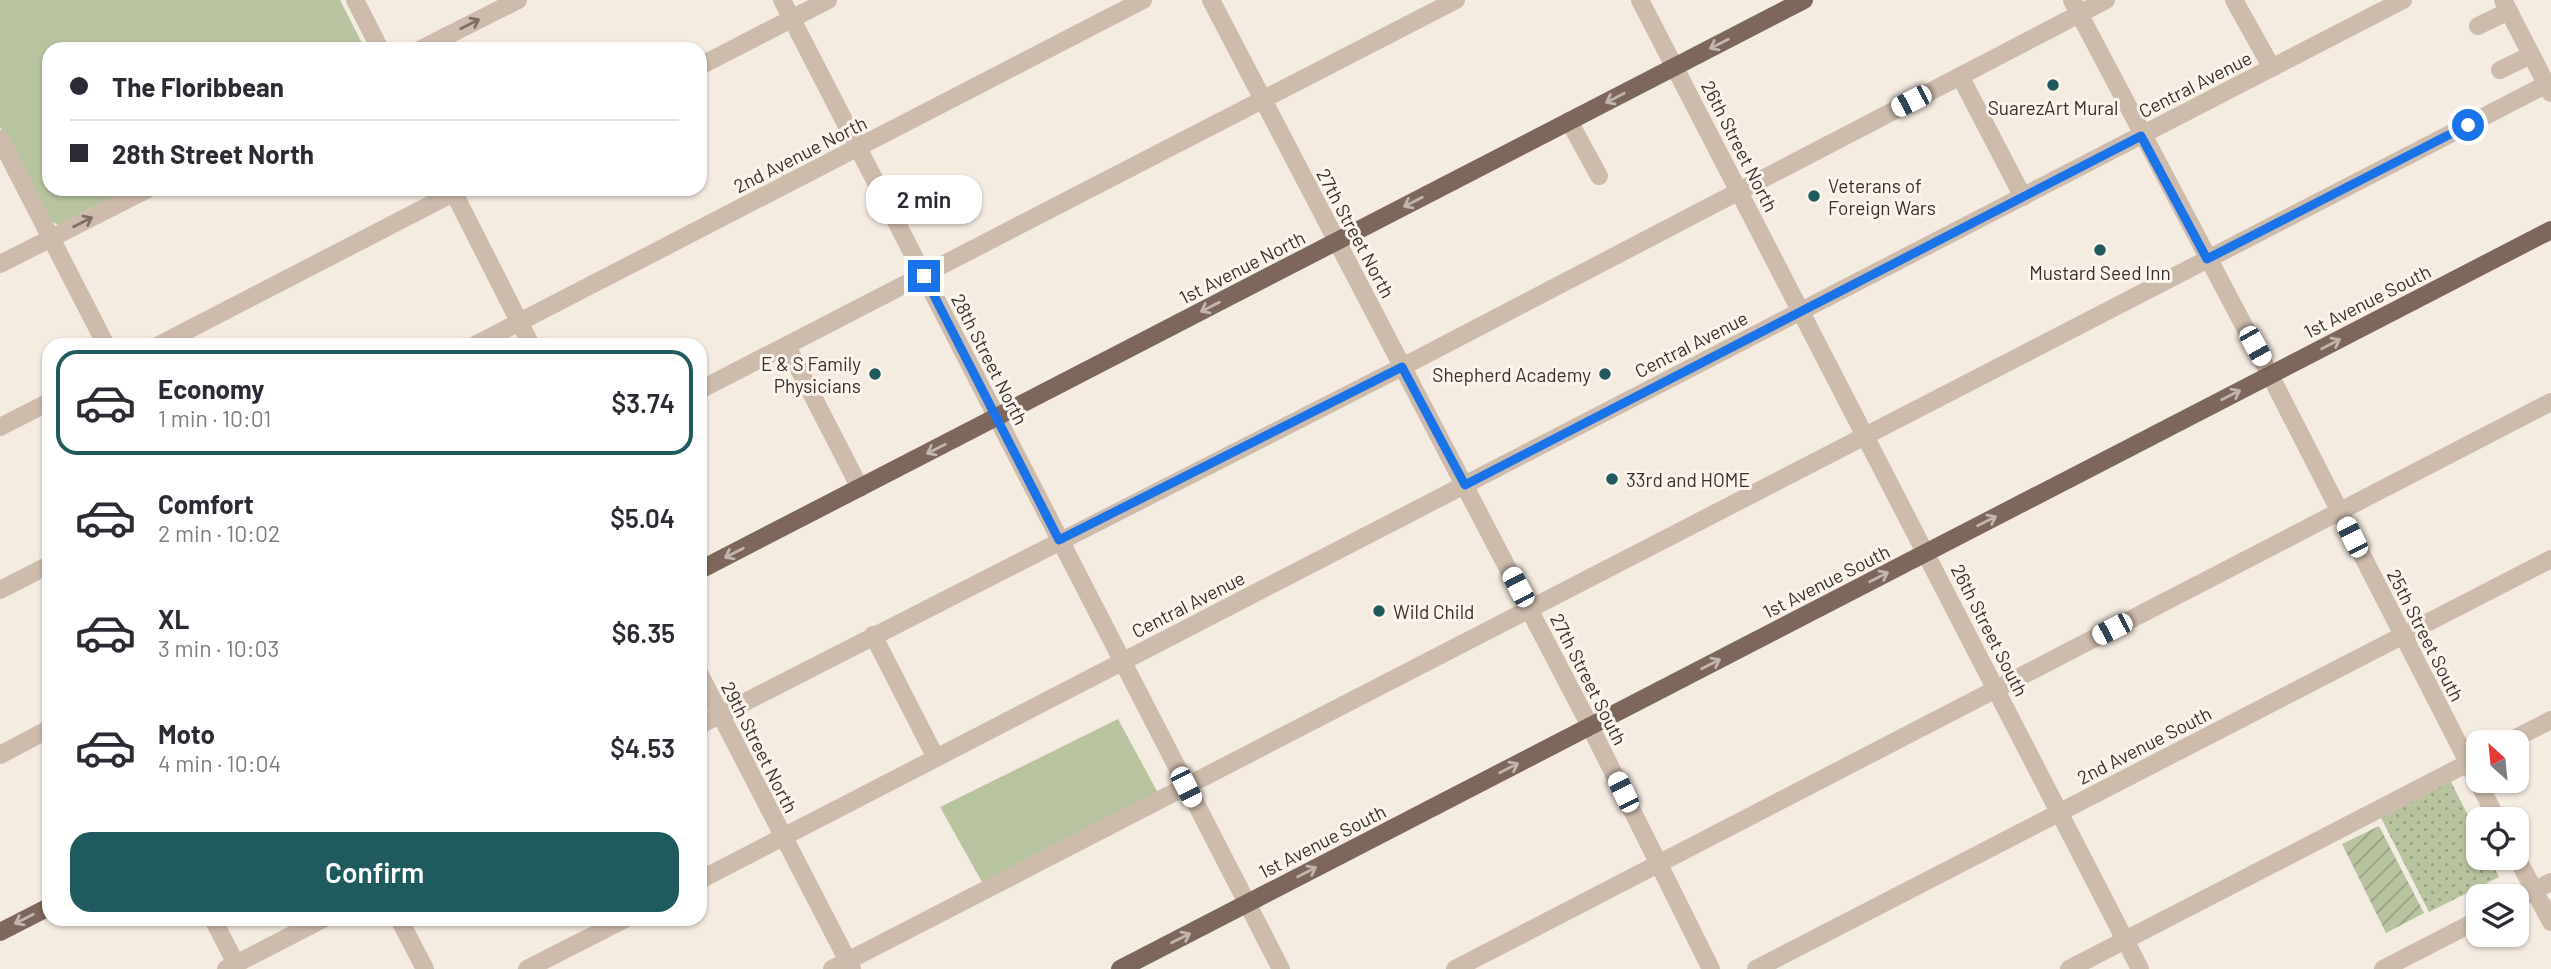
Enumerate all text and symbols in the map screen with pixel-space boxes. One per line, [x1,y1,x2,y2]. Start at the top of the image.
one-way arrow [459,17,480,31]
one-way arrow [1710,37,1730,51]
street label: Central Avenue [2135,46,2255,122]
text: The Floribbean [112,71,284,102]
street label: 26th Street North [1697,77,1783,215]
marker: SuarezArt Mural [2045,77,2061,93]
car [1888,82,1935,120]
one-way arrow [1605,91,1626,105]
place label: SuarezArt Mural [1988,96,2118,119]
route start [2452,109,2484,141]
street label: 2nd Avenue North [730,111,870,197]
text: 28th Street North [112,138,314,169]
street label: 27th Street North [1312,164,1400,302]
callout: 2 min [866,174,982,224]
place label: Veterans of Foreign Wars [1828,174,1936,219]
text: 2 min [897,185,951,213]
marker: Veterans of Foreign Wars [1806,188,1822,204]
one-way arrow [1403,196,1423,210]
one-way arrow [72,215,93,229]
street label: 1st Avenue North [1175,225,1309,309]
marker: Mustard Seed Inn [2092,242,2108,258]
street label: 1st Avenue South [2300,259,2434,343]
route end [908,260,940,292]
place label: Mustard Seed Inn [2029,261,2171,284]
street label: 28th Street North [947,290,1033,428]
one-way arrow [1201,300,1221,314]
street label: Central Avenue [1631,306,1751,382]
car [2236,323,2275,369]
one-way arrow [2320,336,2341,350]
place label: E & S Family Physicians [761,352,861,397]
place label: Shepherd Academy [1432,363,1591,386]
marker: E & S Family Physicians [867,366,883,382]
marker: Shepherd Academy [1597,366,1613,382]
icon: car [74,371,137,434]
text: Economy [158,373,264,404]
text: $3.74 [611,387,675,418]
one-way arrow [2220,388,2241,401]
text: 1 min · 10:01 [158,404,271,432]
one-way arrow [926,442,947,456]
place label: 33rd and HOME [1626,468,1750,491]
marker: 33rd and HOME [1604,471,1620,487]
icon: car [74,486,137,549]
text: Comfort [158,488,254,519]
text: $5.04 [610,502,675,533]
one-way arrow [1976,514,1997,528]
car [2334,514,2371,560]
text: 2 min · 10:02 [158,519,280,547]
street label: 1st Avenue South [1759,539,1893,623]
one-way arrow [724,546,744,560]
street label: 26th Street South [1947,560,2033,700]
car [1499,564,1538,610]
street label: 25th Street South [2383,565,2469,705]
street label: Central Avenue [1128,566,1248,642]
one-way arrow [1868,570,1889,583]
place label: Wild Child [1393,600,1474,623]
icon: car [74,601,137,664]
text: XL [158,603,189,634]
marker: Wild Child [1371,603,1387,619]
street label: 27th Street South [1546,609,1632,749]
car [2089,610,2136,648]
text: $6.35 [612,617,675,648]
text: 3 min · 10:03 [158,634,279,662]
one-way arrow [1700,656,1721,670]
street label: 29th Street North [717,678,803,816]
street label: 2nd Avenue South [2073,701,2215,789]
icon: car [74,716,137,779]
text: Moto [158,718,215,749]
north arrow [2466,730,2529,793]
map controls [2466,730,2529,947]
text: $4.53 [610,732,675,763]
text: 4 min · 10:04 [158,749,281,777]
one-way arrow [1498,761,1519,774]
car [1168,764,1205,810]
car [1605,769,1642,815]
street label: 1st Avenue South [1255,799,1389,883]
button: locate [2466,807,2529,870]
button: Confirm [70,832,679,912]
one-way arrow [1296,865,1317,879]
button: layers [2466,884,2529,947]
one-way arrow [15,913,35,927]
one-way arrow [1170,930,1190,944]

